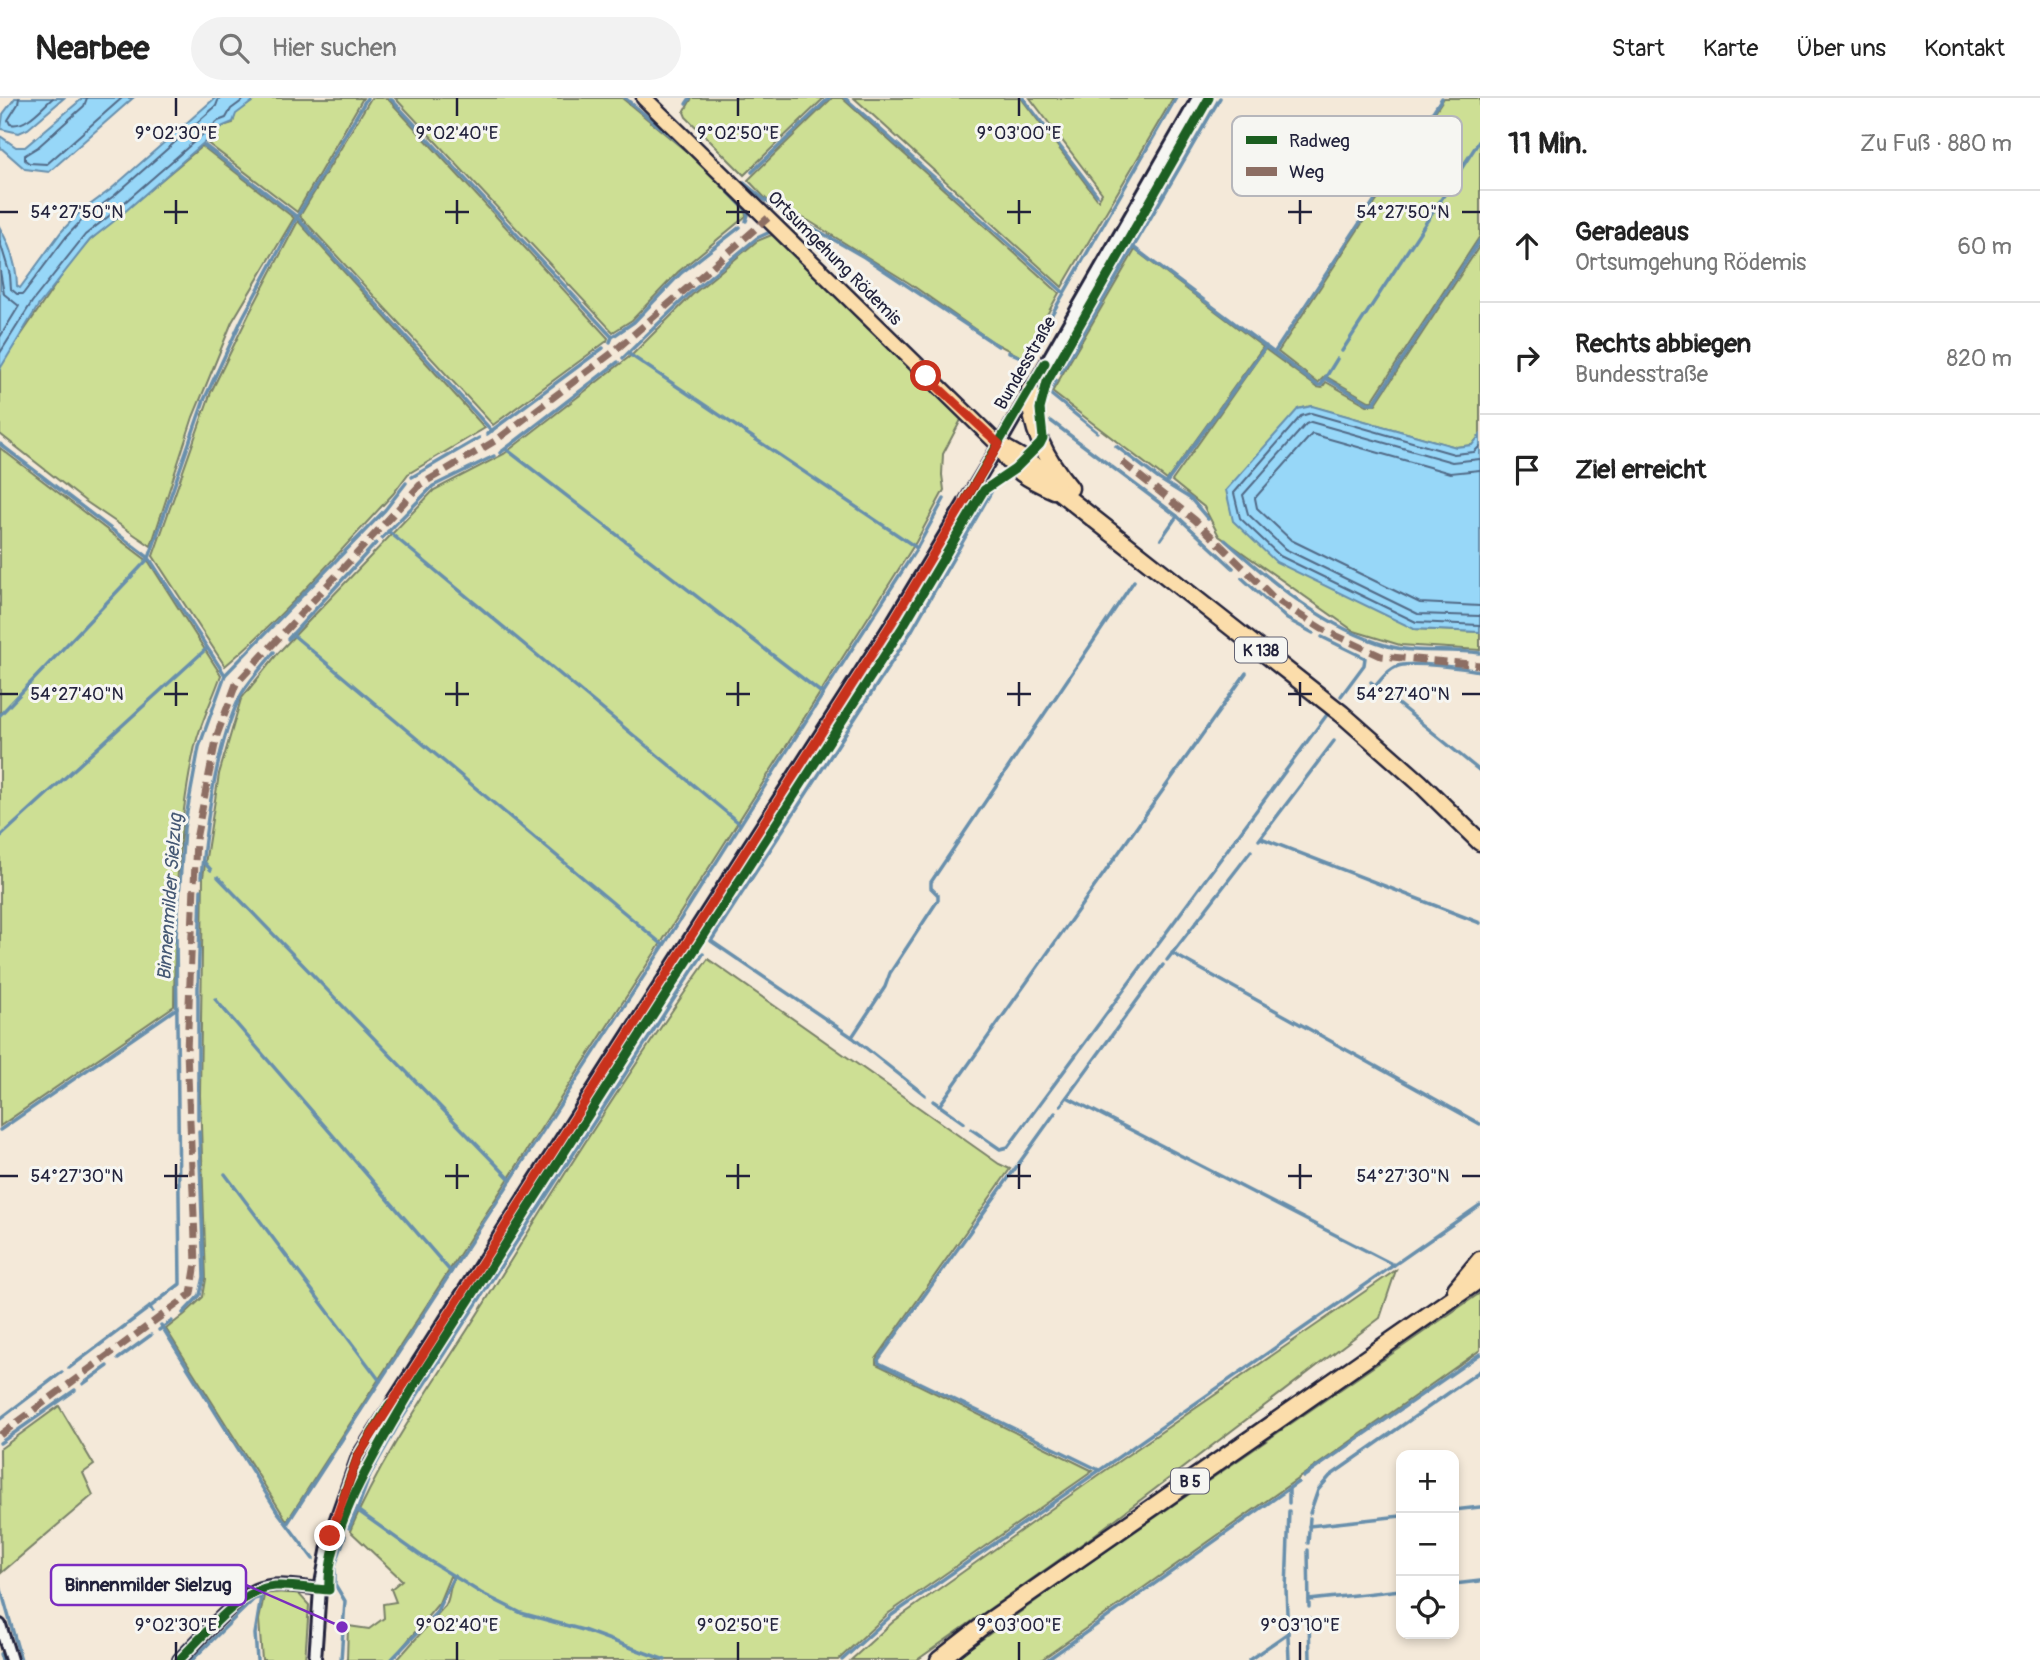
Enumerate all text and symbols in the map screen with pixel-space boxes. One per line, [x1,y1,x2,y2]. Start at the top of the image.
search box [191,17,681,80]
text: Nearbee [35,28,149,69]
icon: search [215,29,253,67]
text: Hier suchen [271,32,397,64]
text: Start [1612,34,1665,63]
text: Karte [1703,34,1758,63]
text: Über uns [1796,34,1886,63]
text: Kontakt [1924,34,2005,63]
legend [1232,116,1462,196]
text: 9°02'30"E [135,122,217,145]
text: 9°02'40"E [416,122,498,145]
text: 9°02'50"E [697,122,779,145]
text: 9°03'00"E [977,122,1061,145]
text: 11 Min. [1508,125,1588,162]
text: Radweg [1289,129,1350,153]
text: Zu Fuß · 880 m [1860,129,2012,158]
text: Weg [1289,160,1324,184]
street label: Ortsumgehung Rödemis [762,186,907,331]
text: 54°27'50"N [31,201,123,224]
text: 54°27'50"N [1357,201,1449,224]
text: Geradeaus [1575,216,1689,248]
icon: ahead [1508,227,1546,265]
text: 60 m [1957,232,2012,261]
text: Ortsumgehung Rödemis [1575,248,1806,277]
street label: Bundesstraße [989,312,1061,414]
text: Rechts abbiegen [1575,328,1751,360]
icon: right [1508,339,1546,377]
text: 820 m [1946,344,2012,373]
route start [910,360,941,391]
text: Bundesstraße [1575,360,1708,389]
icon: arrive [1508,451,1546,489]
text: Ziel erreicht [1575,454,1706,486]
road number: K 138 [1235,638,1287,663]
text: 54°27'40"N [30,683,124,706]
text: 54°27'40"N [1356,683,1450,706]
water label: Binnenmilder Sielzug [152,811,188,981]
text: 54°27'30"N [30,1165,124,1188]
text: 54°27'30"N [1356,1165,1450,1188]
map controls [1396,1450,1459,1639]
button: + [1396,1450,1459,1513]
road number: B 5 [1171,1469,1209,1494]
button: − [1396,1513,1459,1576]
route end [314,1520,345,1551]
callout: Binnenmilder Sielzug [51,1565,246,1605]
text: Binnenmilder Sielzug [64,1573,232,1597]
button: locate [1396,1576,1459,1639]
text: 9°02'30"E [135,1614,217,1637]
text: 9°02'40"E [416,1614,498,1637]
text: 9°02'50"E [697,1614,779,1637]
text: 9°03'00"E [977,1614,1061,1637]
text: 9°03'10"E [1260,1614,1340,1637]

